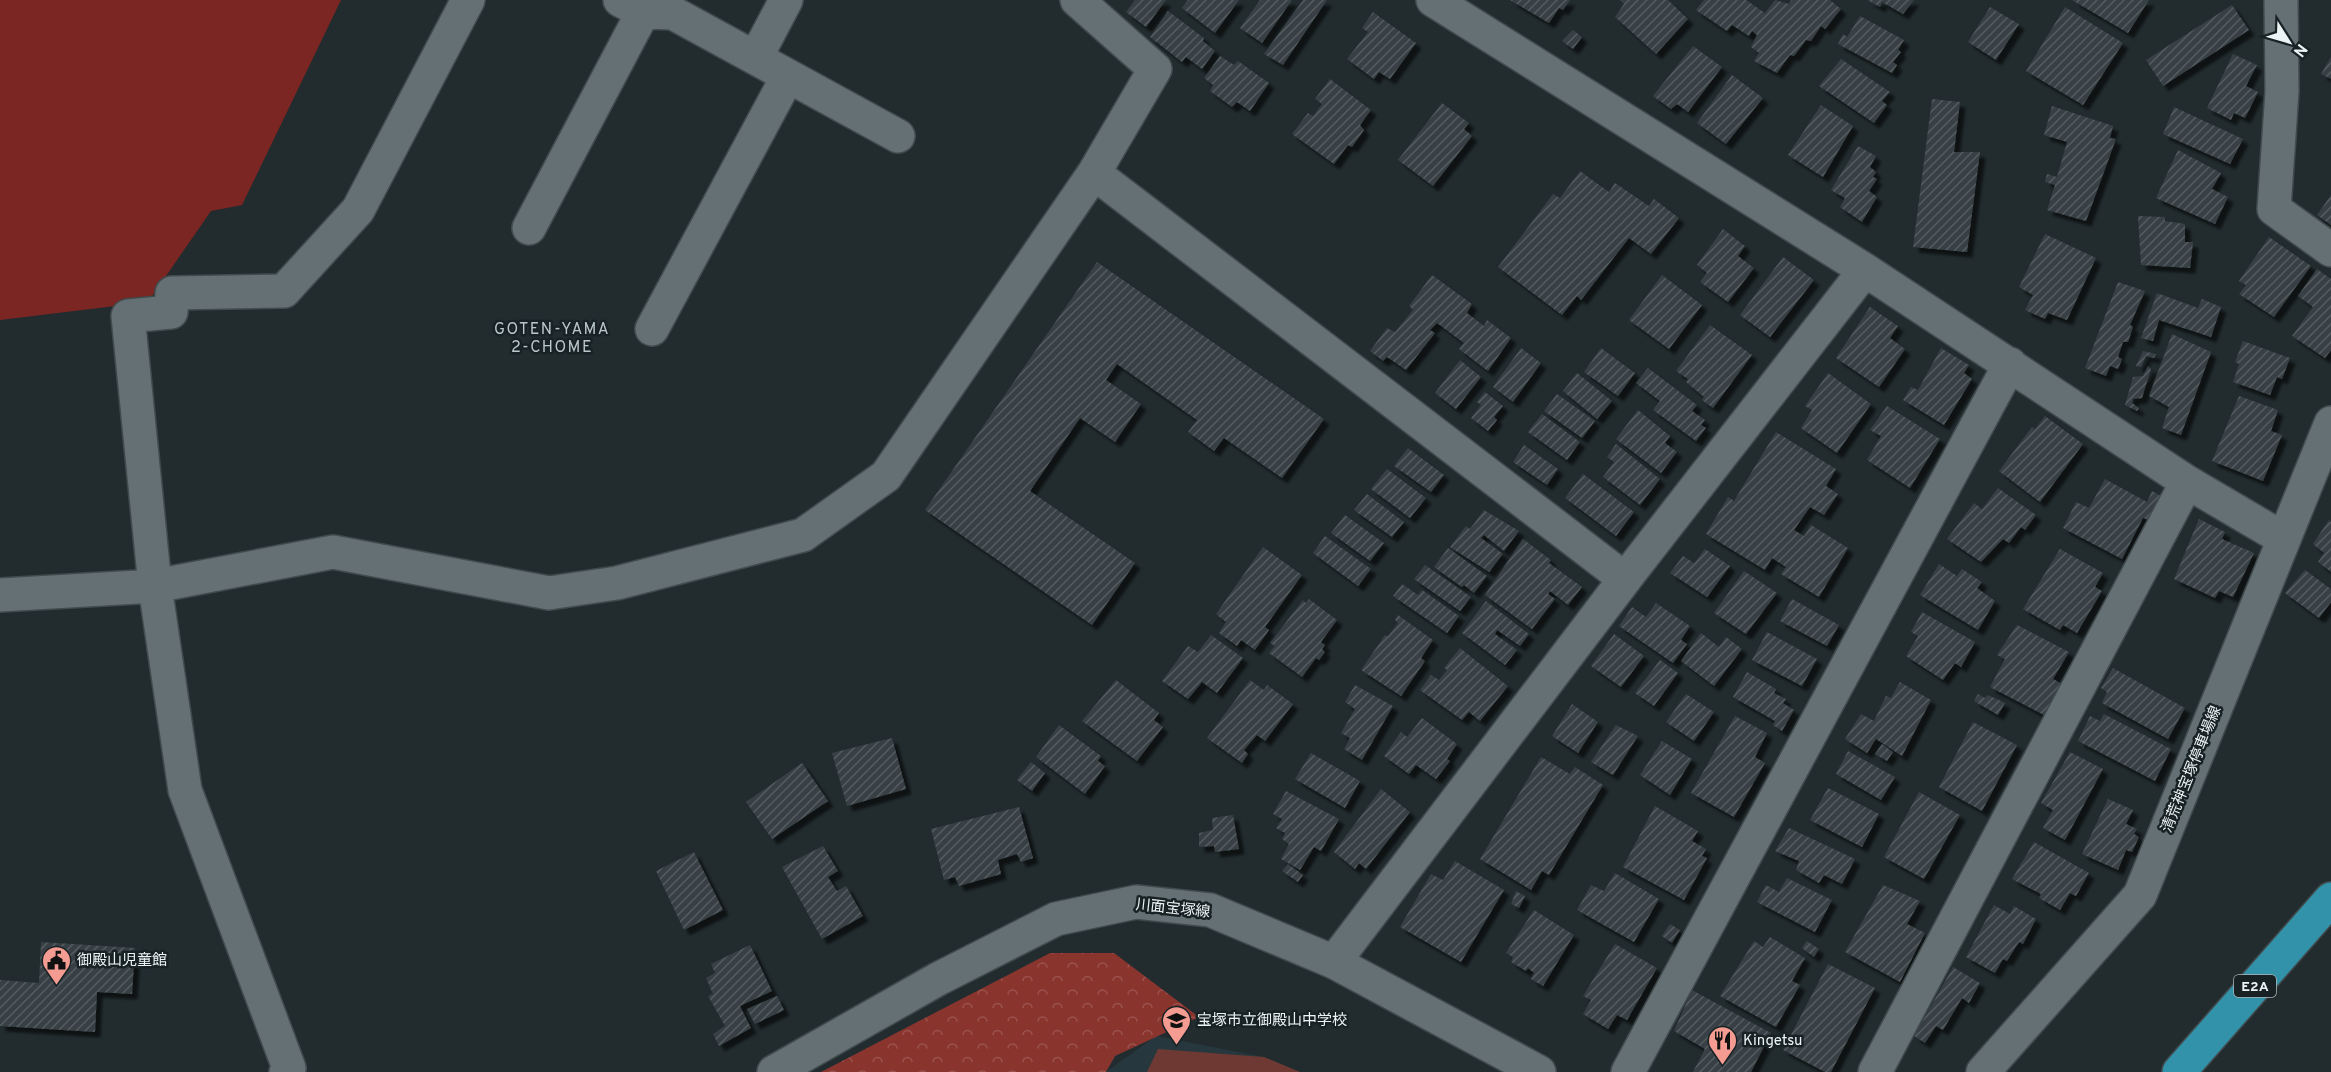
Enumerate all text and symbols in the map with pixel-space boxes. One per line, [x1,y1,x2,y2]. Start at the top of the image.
north arrow [2259,12,2319,72]
text: N [2288,39,2311,60]
district label: GOTEN-YAMA 2-CHOME [494,320,610,358]
street label: 清荒神宝塚停車場線 [2158,703,2226,836]
street label: 川面宝塚線 [1135,896,1211,923]
public building icon: 御殿山児童館 [40,944,72,986]
place label: 御殿山児童館 [77,952,167,971]
road number: E2A [2234,975,2276,997]
school or university icon: 宝塚市立御殿山中学校 [1160,1004,1192,1046]
place label: 宝塚市立御殿山中学校 [1197,1012,1347,1031]
restaurant icon: Kingetsu [1706,1024,1738,1066]
place label: Kingetsu [1743,1032,1803,1051]

